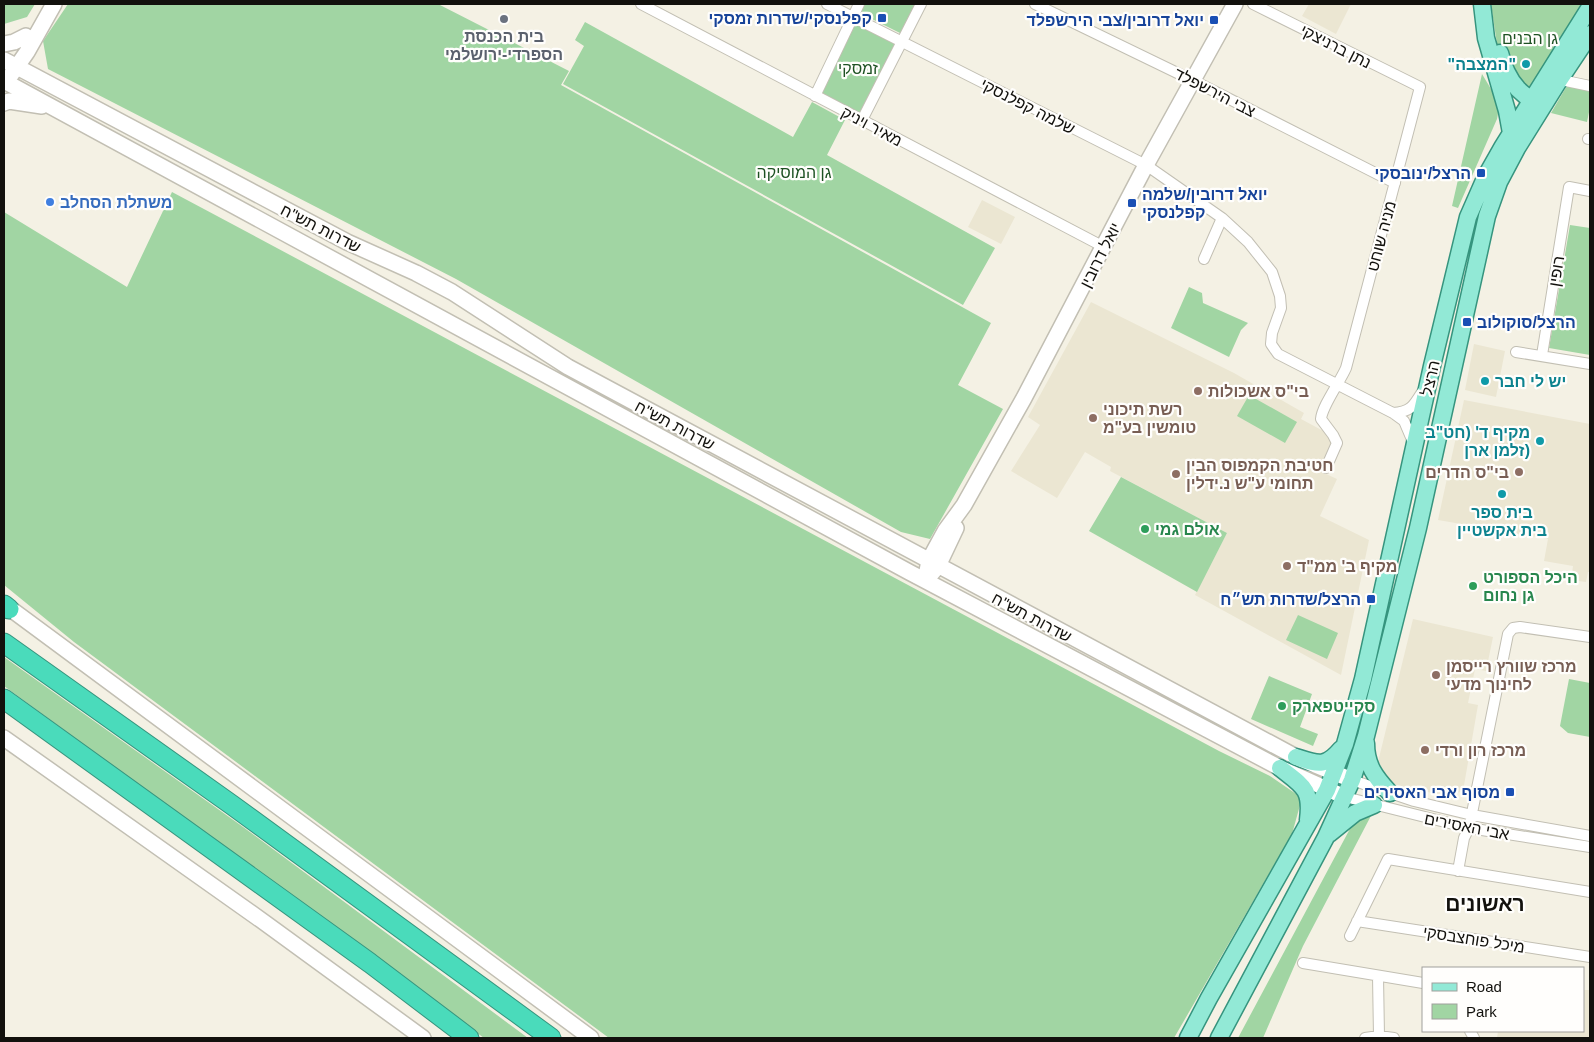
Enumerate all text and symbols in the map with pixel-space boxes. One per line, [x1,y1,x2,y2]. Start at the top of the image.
place label: קפלנסקי/שדרות זמסקי [708,10,872,27]
marker: קפלנסקי/שדרות זמסקי [876,12,888,24]
place label: יואל דרובין/צבי הירשפלד [1027,12,1204,29]
marker: בית הכנסת הספרדי-ירושלמי [498,13,510,25]
marker: יואל דרובין/צבי הירשפלד [1208,14,1220,26]
street label: נתן ברניצקי [1298,21,1374,71]
place label: בית הכנסת הספרדי-ירושלמי [445,28,563,63]
park label: גן הבנים [1502,30,1558,47]
place label: "המצבה" [1448,56,1516,73]
marker: "המצבה" [1520,58,1532,70]
park label: זמסקי [838,60,878,77]
street label: צבי הירשפלד [1171,65,1258,120]
street label: שלמה קפלנסקי [978,75,1078,137]
street label: מאיר ויניק [838,103,905,150]
park label: גן המוסיקה [757,164,832,181]
place label: הרצל/ינובסקי [1374,165,1471,182]
marker: הרצל/ינובסקי [1475,167,1487,179]
place label: יואל דרובין/שלמה קפלנסקי [1142,186,1268,221]
place label: משתלת הסחלב [60,194,172,211]
marker: משתלת הסחלב [44,196,56,208]
marker: יואל דרובין/שלמה קפלנסקי [1126,197,1138,209]
street label: מניה שוחט [1364,199,1399,273]
street label: שדרות תש"ח [278,201,364,256]
street label: יואל דרובין [1077,220,1124,290]
street label: רופין [1546,255,1567,288]
place label: הרצל/סוקולוב [1477,314,1576,331]
marker: הרצל/סוקולוב [1461,316,1473,328]
street label: הרצל [1418,359,1443,398]
place label: יש לי חבר [1495,373,1566,390]
marker: יש לי חבר [1479,375,1491,387]
place label: בי"ס אשכולות [1208,383,1309,400]
marker: בי"ס אשכולות [1192,385,1204,397]
street label: שדרות תש"ח [632,397,717,453]
place label: רשת תיכוני טומשין בע"מ [1103,401,1196,436]
marker: רשת תיכוני טומשין בע"מ [1087,412,1099,424]
place label: מקיף ד' (חט"ב זלמן ארן) [1425,424,1530,459]
marker: מקיף ד' (חט"ב זלמן ארן) [1534,435,1546,447]
place label: חטיבת הקמפוס הבין תחומי ע"ש נ.ידלין [1186,457,1333,492]
place label: בי"ס הדרים [1425,464,1509,481]
marker: בי"ס הדרים [1513,466,1525,478]
marker: חטיבת הקמפוס הבין תחומי ע"ש נ.ידלין [1170,468,1182,480]
marker: בית ספר בית אקשטיין [1496,488,1508,500]
place label: בית ספר בית אקשטיין [1457,504,1547,539]
place label: אולם גמי [1155,521,1220,538]
marker: אולם גמי [1139,523,1151,535]
place label: מקיף ב' ממ"ד [1297,558,1397,575]
marker: מקיף ב' ממ"ד [1281,560,1293,572]
place label: היכל הספורט גן נחום [1483,569,1578,604]
marker: היכל הספורט גן נחום [1467,580,1479,592]
street label: שדרות תש"ח [989,589,1074,645]
place label: הרצל/שדרות תש״ח [1220,591,1361,608]
marker: הרצל/שדרות תש״ח [1365,593,1377,605]
place label: מרכז שוורץ רייסמן לחינוך מדעי [1446,658,1577,693]
marker: מרכז שוורץ רייסמן לחינוך מדעי [1430,669,1442,681]
place label: סקייטפארק [1292,698,1375,715]
marker: סקייטפארק [1276,700,1288,712]
place label: מרכז רון ורדי [1435,742,1526,759]
marker: מרכז רון ורדי [1419,744,1431,756]
place label: מסוף אבי האסירים [1364,784,1500,801]
marker: מסוף אבי האסירים [1504,786,1516,798]
street label: אבי האסירים [1423,810,1511,843]
district label: ראשונים [1445,892,1525,915]
street label: מיכל פוחצבסקי [1422,923,1526,956]
legend [1422,967,1584,1032]
text: Road [1466,978,1502,995]
text: Park [1466,1003,1497,1020]

